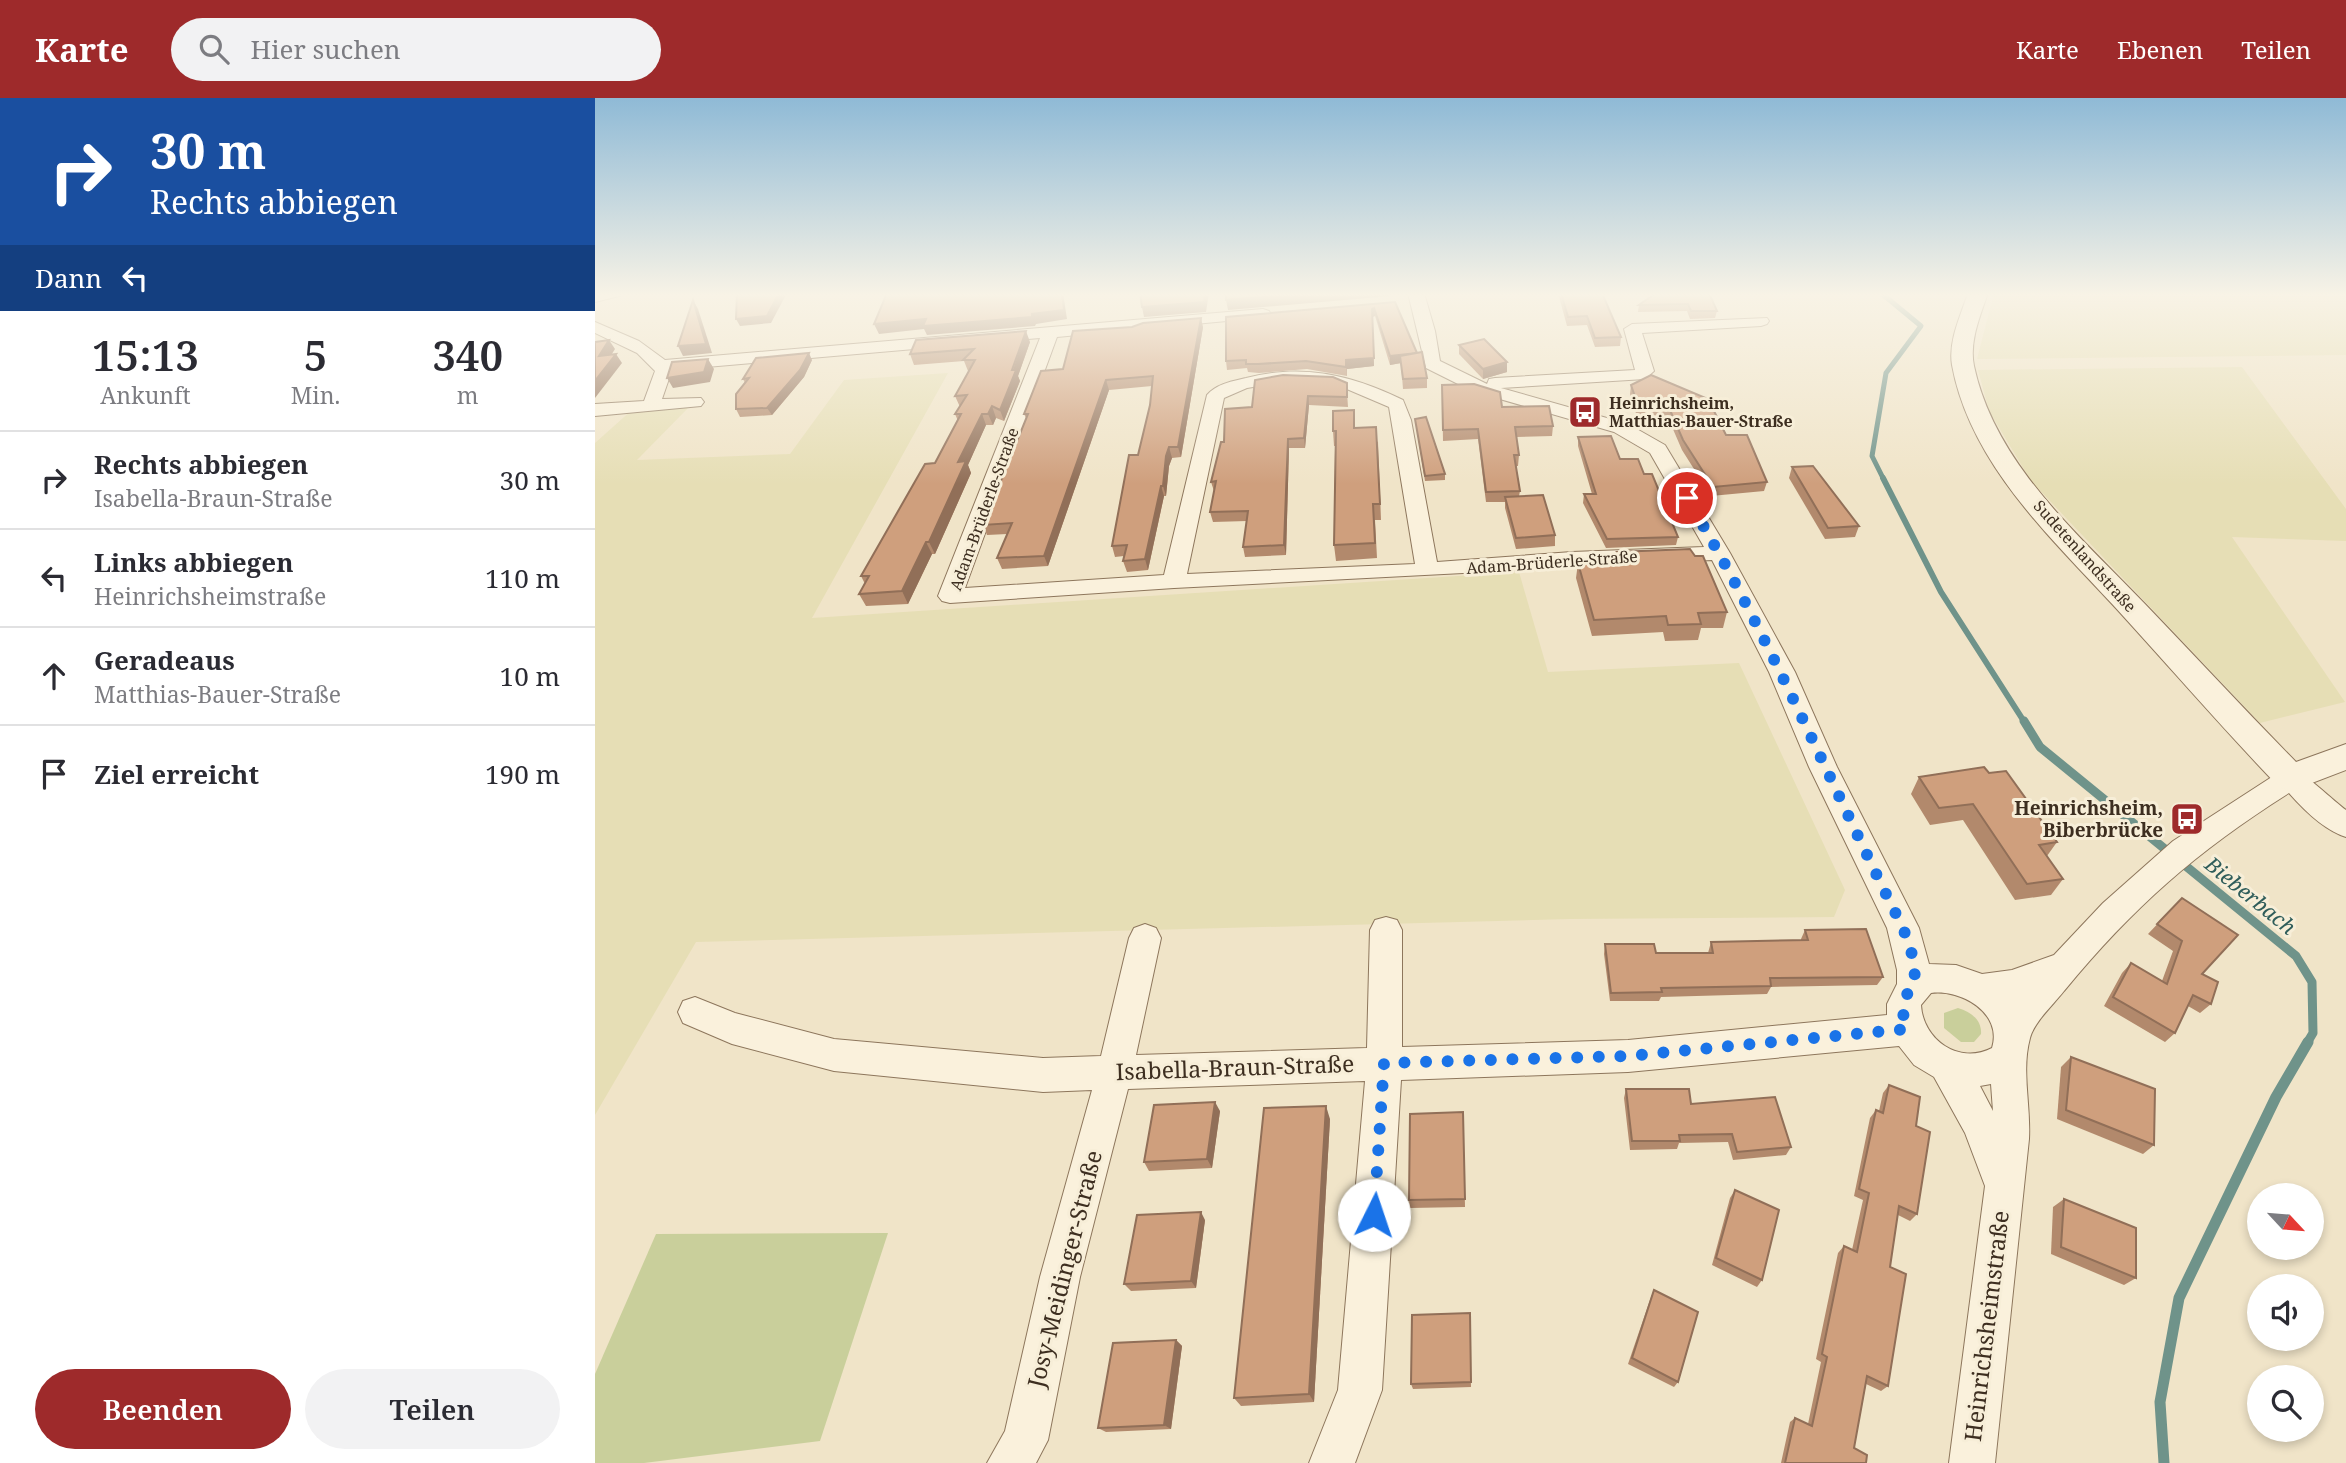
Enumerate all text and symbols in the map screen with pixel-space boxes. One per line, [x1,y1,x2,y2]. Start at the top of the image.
search box [171,18,661,81]
text: Karte [35,27,129,72]
icon: search [195,30,233,68]
text: Hier suchen [251,31,401,67]
text: Karte [2016,33,2079,66]
text: Ebenen [2117,33,2203,66]
text: Teilen [2241,33,2311,66]
text: 30 m [150,117,266,183]
icon: right [35,126,126,217]
text: Rechts abbiegen [150,180,398,223]
icon: left [116,259,154,297]
text: Dann [35,260,102,296]
text: 15:13 [92,326,199,383]
text: 5 [304,326,327,383]
text: 340 [432,326,503,383]
text: Ankunft [100,379,191,411]
text: Min. [291,379,340,411]
text: m [457,379,479,411]
place label: Heinrichsheim, Matthias-Bauer-Straße [1609,392,1793,432]
bus stop icon: Heinrichsheim, Matthias-Bauer-Straße [1566,393,1604,431]
street label: Adam-Brüderle-Straße [944,424,1024,594]
text: Rechts abbiegen [94,446,308,482]
icon: right [35,461,73,499]
text: 30 m [500,462,560,498]
pin [1657,468,1717,528]
icon: arrive [1668,479,1706,517]
text: Isabella-Braun-Straße [94,482,333,514]
street label: Sudetenlandstraße [2029,495,2141,617]
text: Links abbiegen [94,544,293,580]
street label: Adam-Brüderle-Straße [1465,545,1639,579]
icon: left [35,559,73,597]
text: 110 m [485,560,560,596]
text: Heinrichsheimstraße [94,580,326,612]
text: Geradeaus [94,642,235,678]
icon: ahead [35,657,73,695]
text: 10 m [500,658,560,694]
text: Matthias-Bauer-Straße [94,678,341,710]
icon: arrive [35,755,73,793]
text: Ziel erreicht [94,756,259,792]
text: 190 m [485,756,560,792]
place label: Heinrichsheim, Biberbrücke [2014,795,2163,843]
bus stop icon: Heinrichsheim, Biberbrücke [2168,800,2206,838]
water label: Bieberbach [2199,849,2302,941]
street label: Isabella-Braun-Straße [1115,1047,1355,1087]
street label: Josy-Meidinger-Straße [1019,1147,1109,1392]
position arrow [1337,1178,1411,1252]
north arrow [2247,1183,2324,1260]
map controls [2247,1183,2324,1442]
street label: Heinrichsheimstraße [1956,1209,2016,1443]
button: sound [2247,1274,2324,1351]
button: search [2247,1365,2324,1442]
button: Beenden [35,1369,291,1449]
button: Teilen [305,1369,560,1449]

